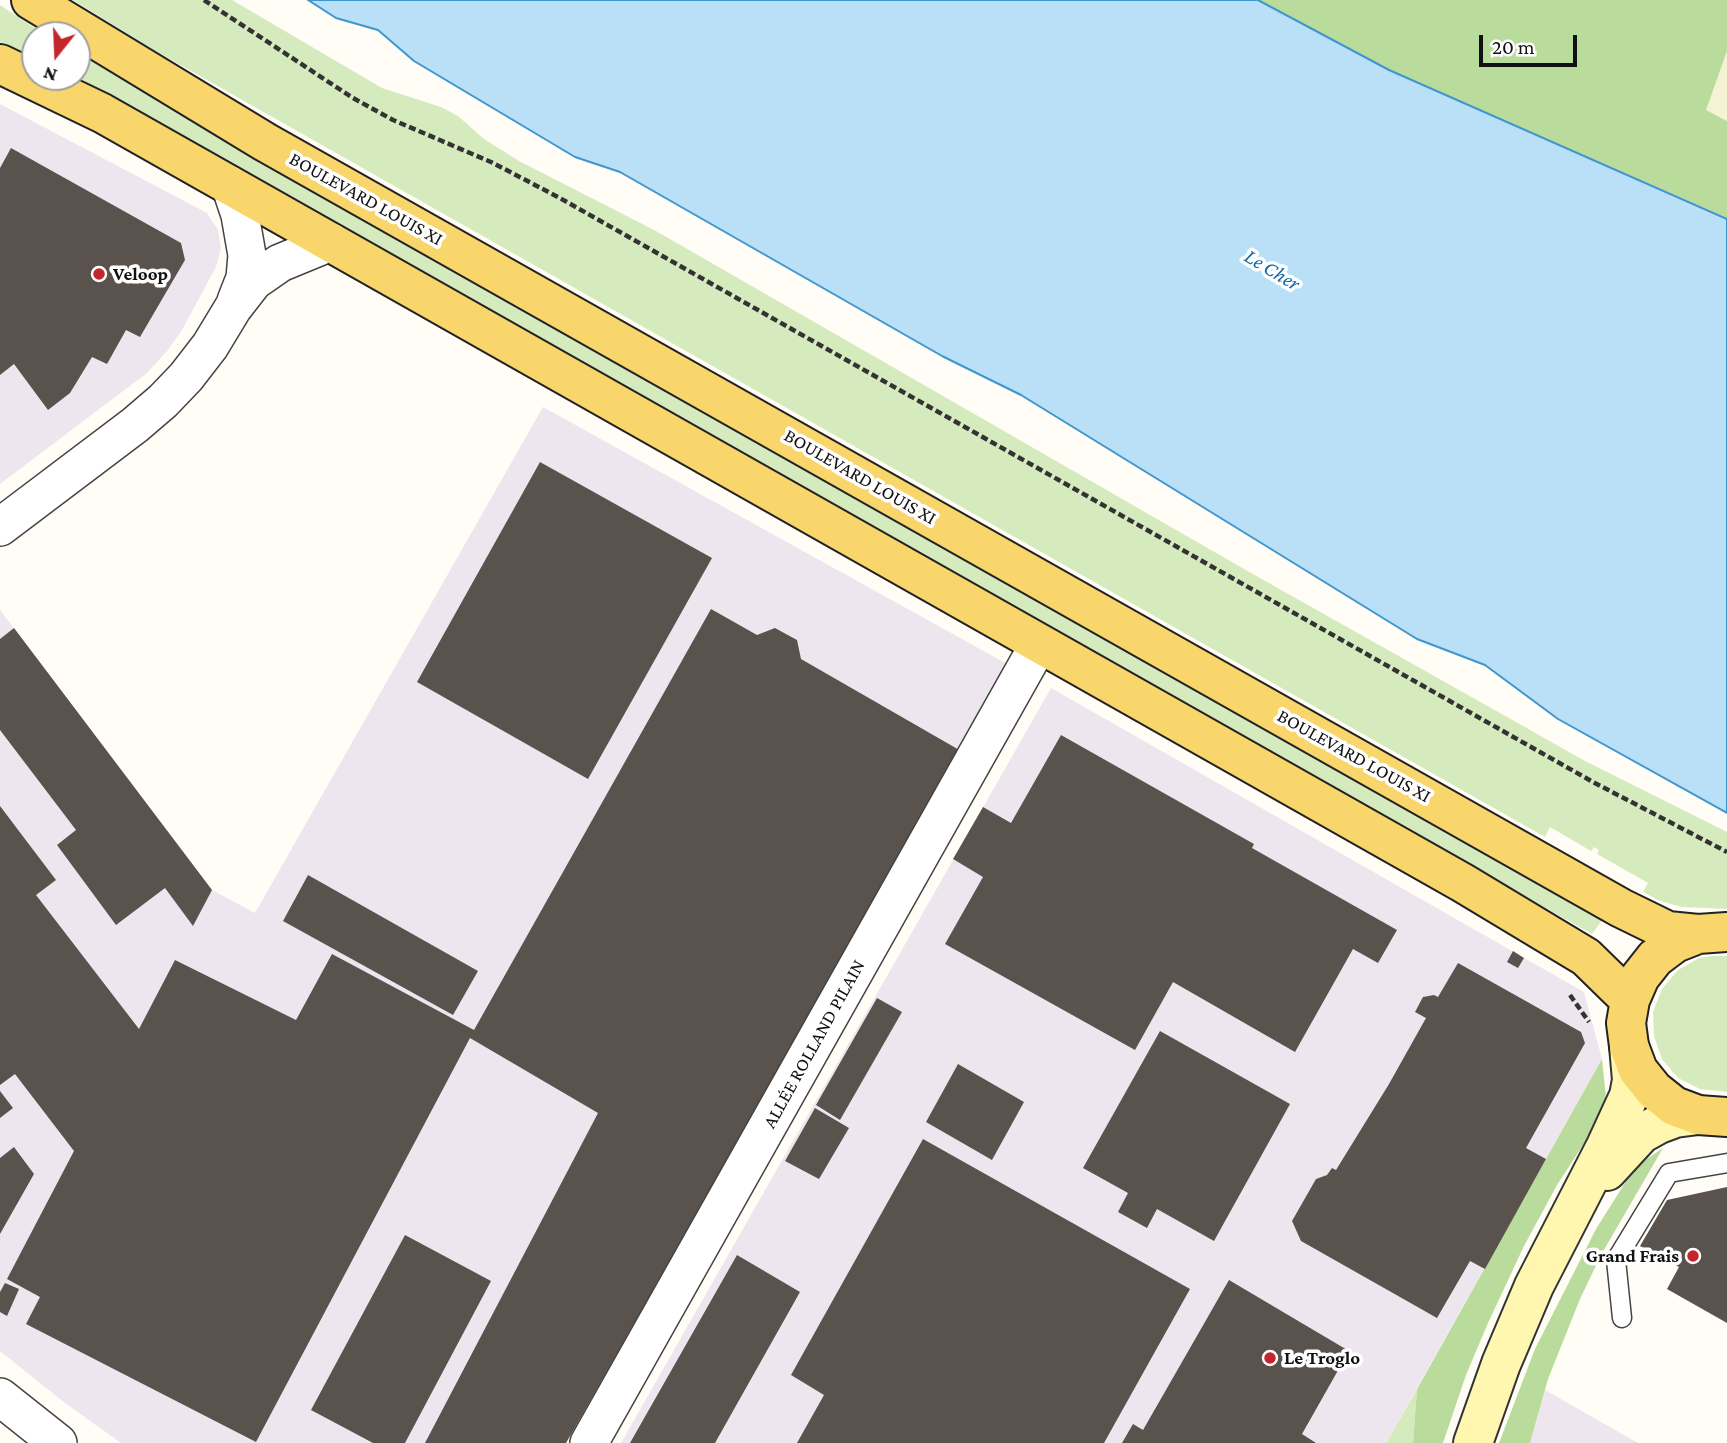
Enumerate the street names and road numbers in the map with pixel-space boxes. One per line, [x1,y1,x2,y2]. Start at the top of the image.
street label: BOULEVARD LOUIS XI [285,147,447,251]
street label: BOULEVARD LOUIS XI [780,424,940,530]
street label: BOULEVARD LOUIS XI [1273,704,1435,808]
street label: ALLÉE ROLLAND PILAIN [758,956,870,1132]

